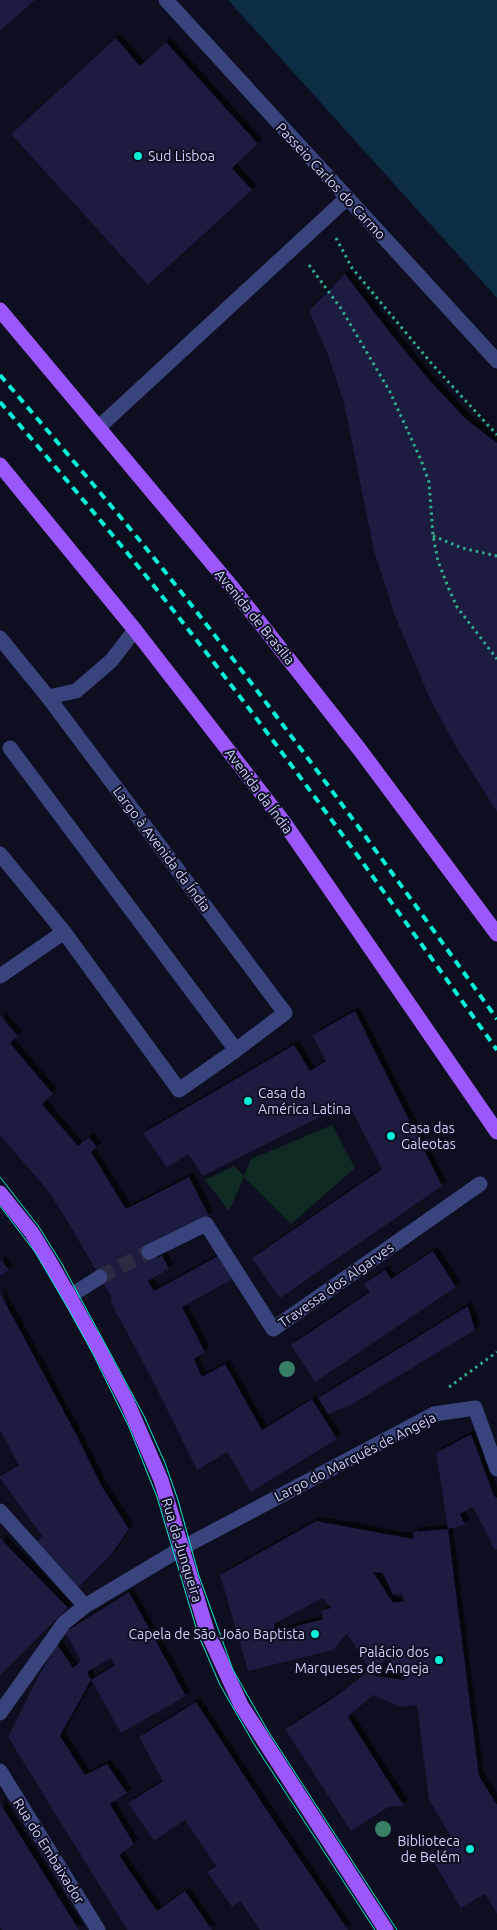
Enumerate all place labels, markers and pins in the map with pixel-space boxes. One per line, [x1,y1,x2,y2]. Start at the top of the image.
place label: Sud Lisboa [148,148,215,164]
marker: Sud Lisboa [132,150,144,162]
place label: Casa da América Latina [258,1085,351,1117]
marker: Casa da América Latina [242,1095,254,1107]
place label: Casa das Galeotas [401,1120,456,1152]
marker: Casa das Galeotas [385,1130,397,1142]
place label: Capela de São João Baptista [129,1626,305,1642]
marker: Capela de São João Baptista [309,1628,321,1640]
place label: Palácio dos Marqueses de Angeja [295,1644,429,1676]
marker: Palácio dos Marqueses de Angeja [433,1654,445,1666]
place label: Biblioteca de Belém [397,1833,460,1865]
marker: Biblioteca de Belém [464,1843,476,1855]

